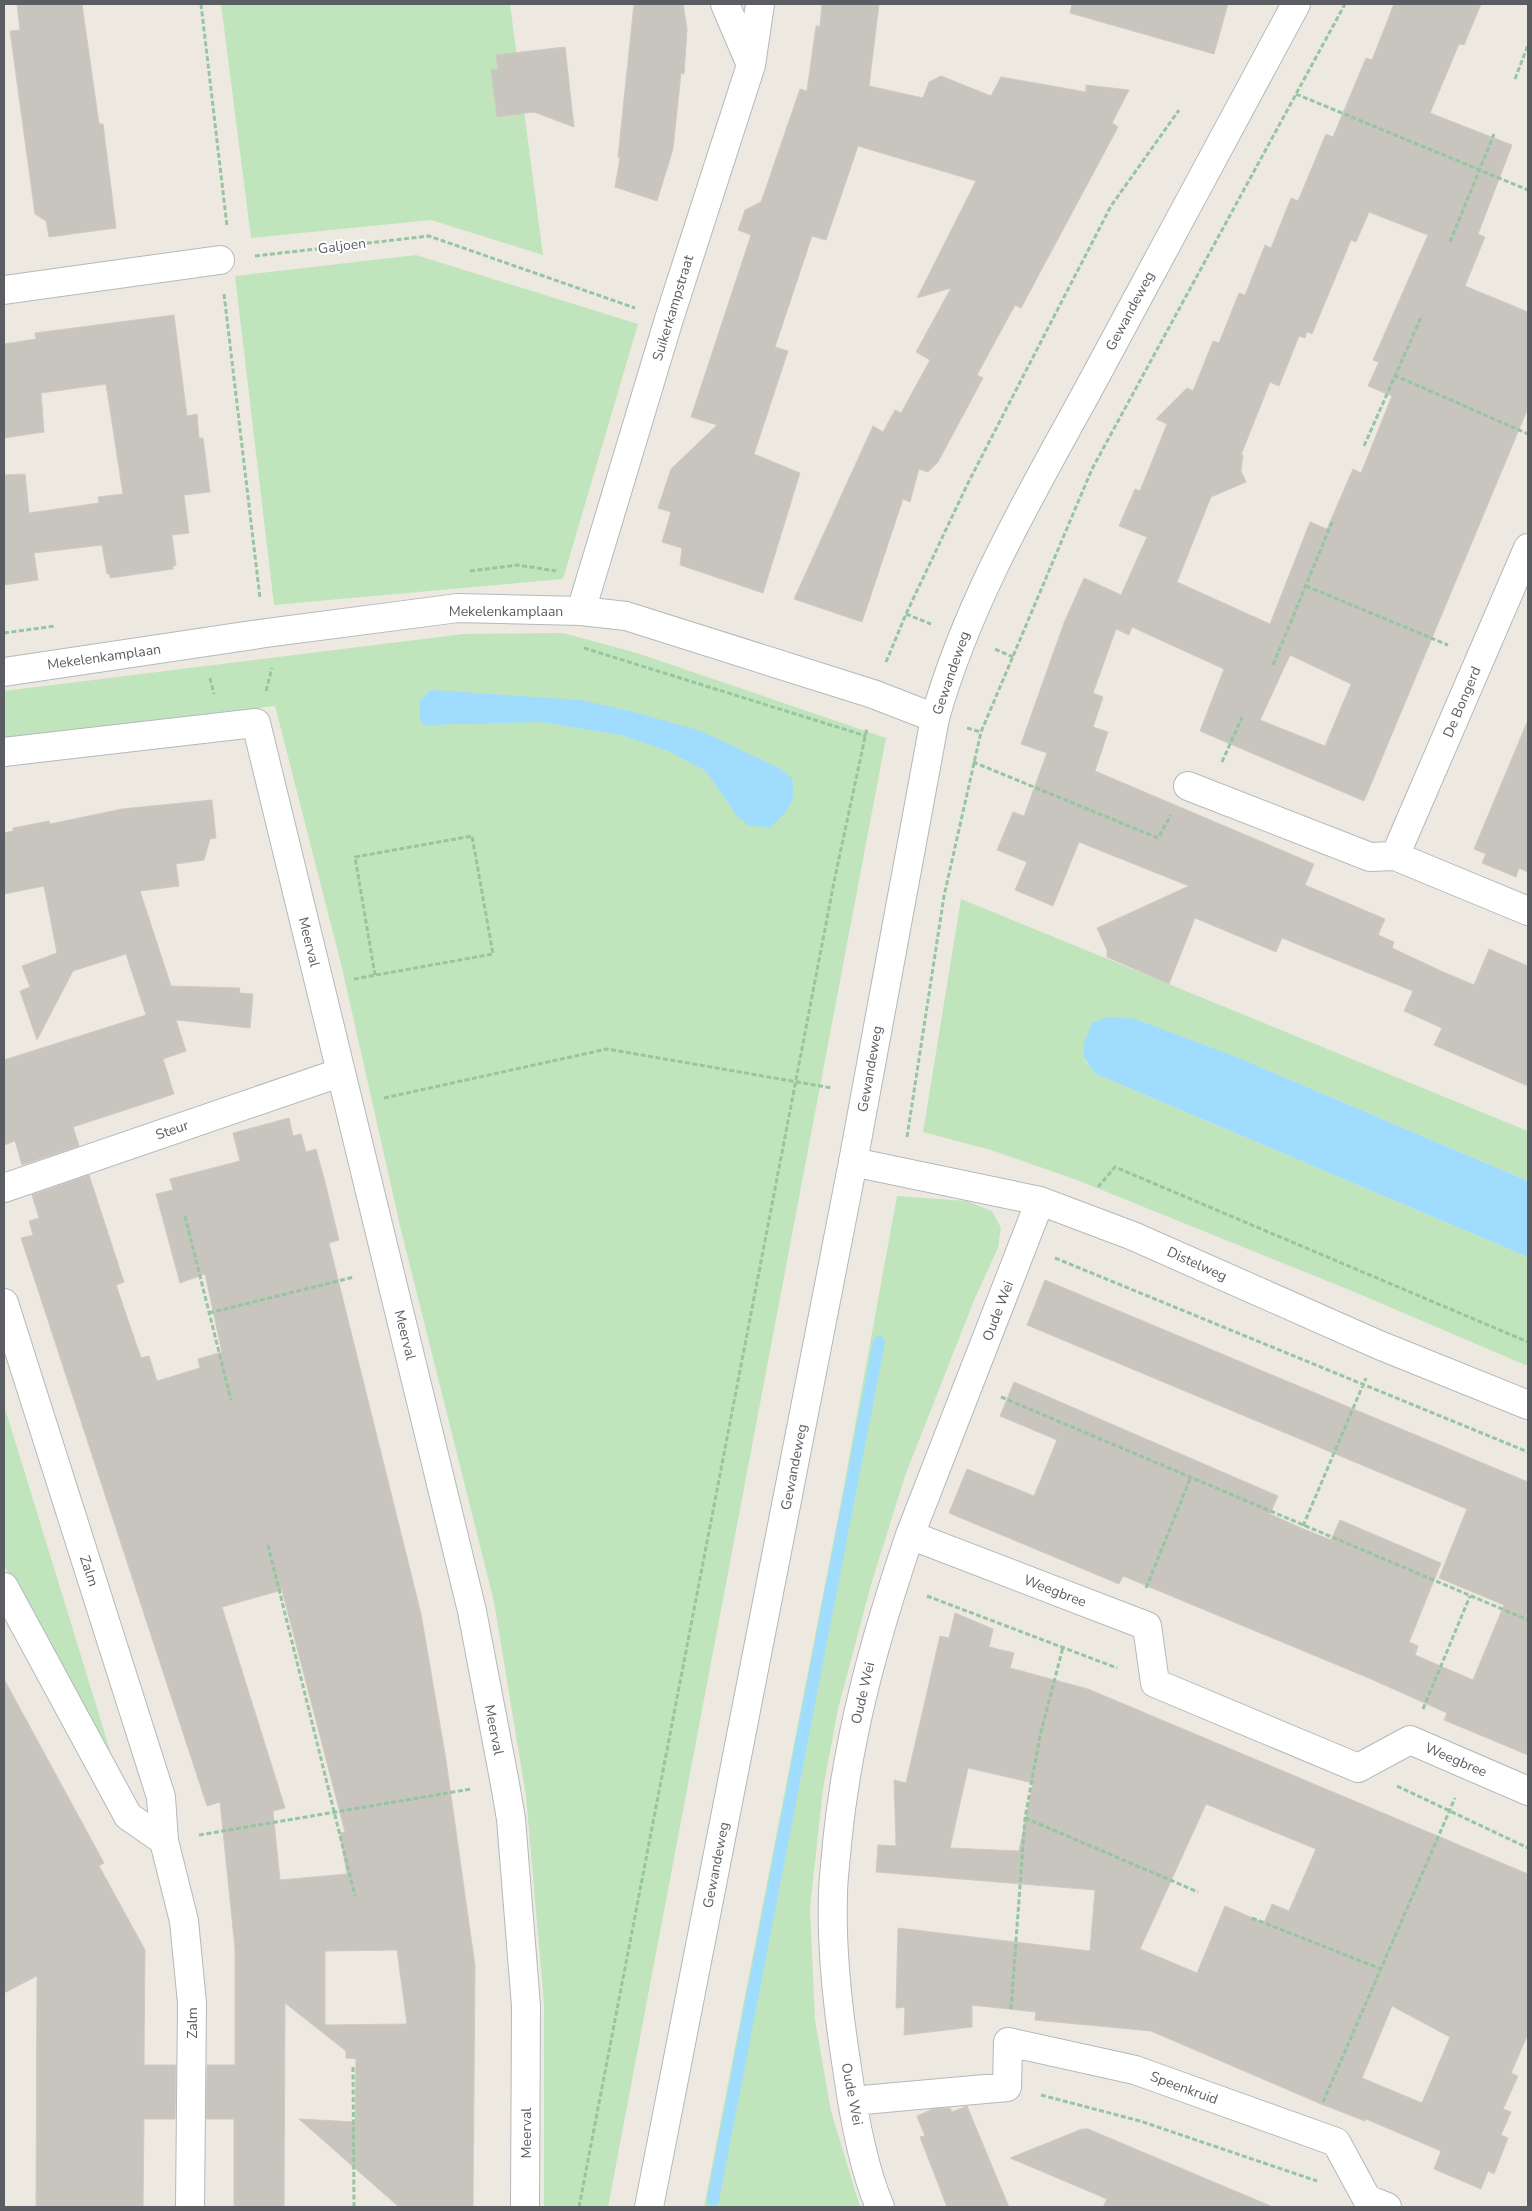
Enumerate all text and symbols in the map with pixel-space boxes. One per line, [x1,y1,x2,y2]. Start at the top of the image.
street label: Galjoen [317,234,367,258]
street label: Suikerkampstraat [648,253,698,363]
street label: Gewandeweg [1101,268,1159,354]
street label: Mekelenkamplaan [449,602,563,621]
street label: Gewandeweg [928,629,974,717]
street label: Mekelenkamplaan [46,640,162,674]
street label: De Bongerd [1439,664,1485,740]
street label: Meerval [294,915,325,970]
street label: Gewandeweg [853,1024,887,1114]
street label: Steur [153,1116,191,1144]
street label: Distelweg [1164,1242,1230,1286]
street label: Oude Wei [978,1278,1018,1344]
street label: Meerval [390,1308,421,1363]
street label: Gewandeweg [776,1422,812,1512]
street label: Zalm [75,1553,103,1589]
street label: Weegbree [1021,1570,1089,1612]
street label: Oude Wei [847,1660,879,1726]
street label: Meerval [480,1703,508,1758]
street label: Weegbree [1422,1738,1490,1782]
street label: Gewandeweg [698,1820,734,1910]
street label: Zalm [183,2007,202,2039]
street label: Oude Wei [837,2061,867,2127]
street label: Speenkruid [1147,2067,1221,2109]
street label: Meerval [517,2107,536,2158]

